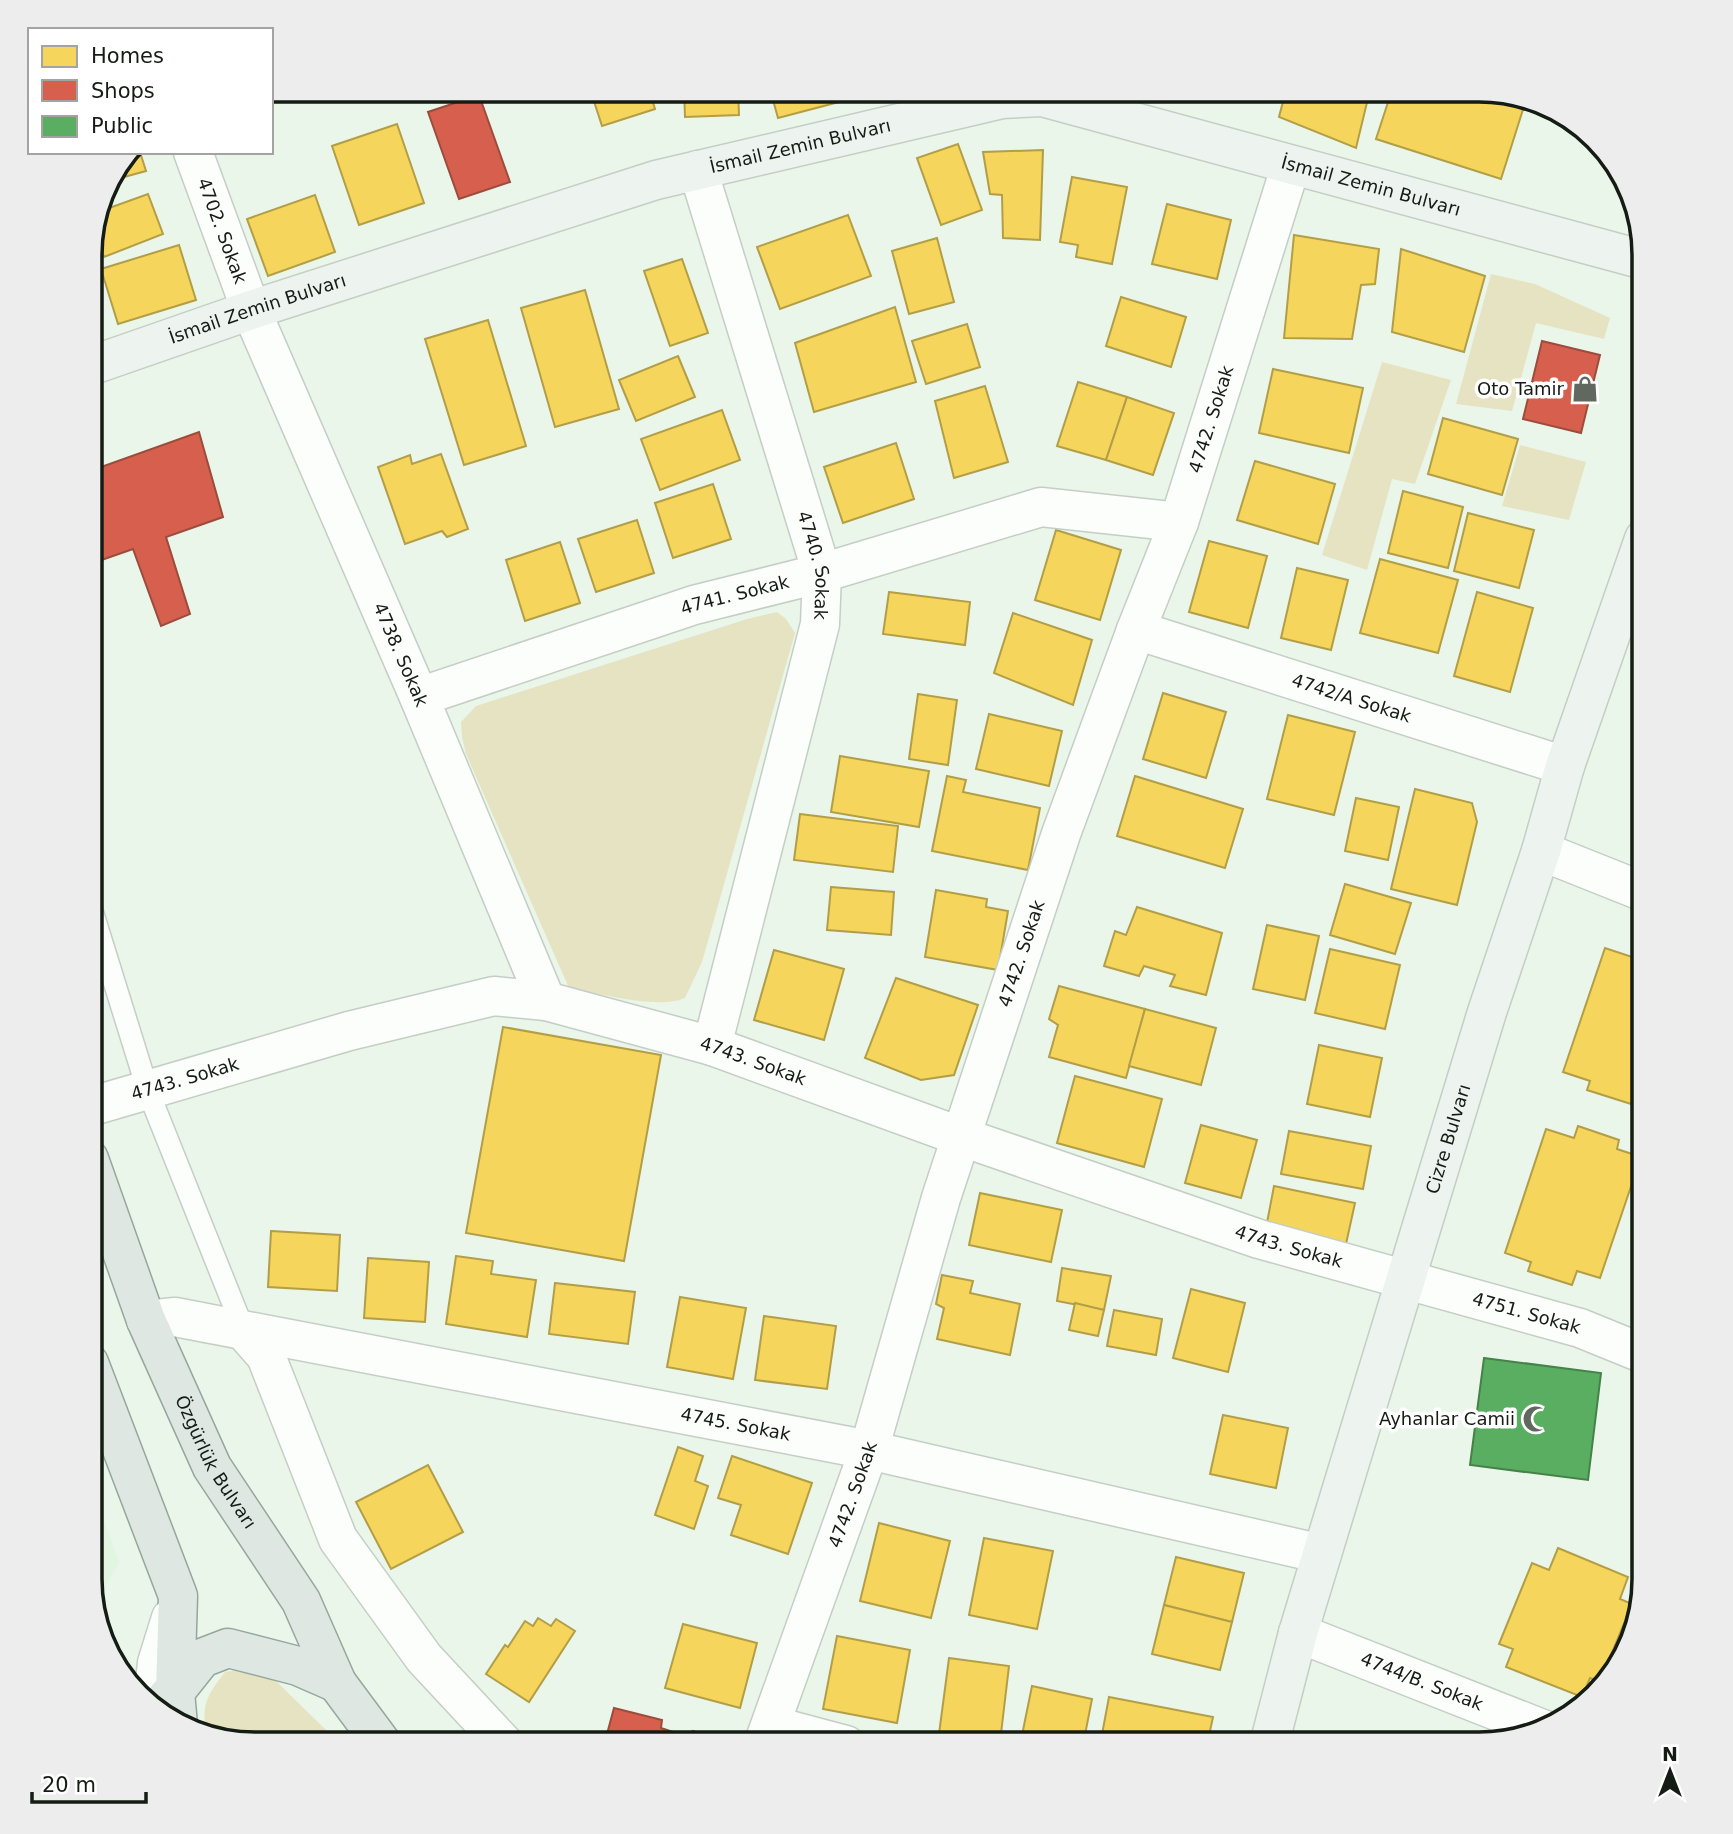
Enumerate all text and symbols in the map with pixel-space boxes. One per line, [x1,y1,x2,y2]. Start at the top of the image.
legend [28,28,273,154]
text: Homes [91,44,164,68]
text: Shops [91,79,155,103]
text: Public [91,114,153,138]
street label: İsmail Zemin Bulvarı [708,114,893,177]
street label: İsmail Zemin Bulvarı [1279,151,1463,220]
street label: 4702. Sokak [193,175,252,287]
street label: İsmail Zemin Bulvarı [166,269,348,348]
street label: 4742. Sokak [1184,362,1238,475]
shop icon: Oto Tamir [1570,374,1600,404]
place label: Oto Tamir [1477,378,1565,399]
street label: 4740. Sokak [794,508,834,621]
street label: 4741. Sokak [678,571,792,619]
street label: 4738. Sokak [369,599,433,710]
street label: 4742/A Sokak [1289,669,1414,727]
street label: 4742. Sokak [994,897,1049,1009]
street label: 4743. Sokak [698,1032,810,1090]
street label: 4743. Sokak [128,1053,242,1104]
street label: Cizre Bulvarı [1421,1081,1474,1196]
street label: 4743. Sokak [1232,1220,1346,1272]
street label: 4751. Sokak [1470,1288,1584,1338]
street label: Özgürlük Bulvarı [171,1392,261,1532]
street label: 4745. Sokak [679,1403,793,1445]
mosque icon: Ayhanlar Camii [1521,1404,1551,1434]
place label: Ayhanlar Camii [1379,1408,1515,1429]
street label: 4742. Sokak [824,1439,881,1550]
street label: 4744/B. Sokak [1358,1648,1487,1715]
north arrow [1635,1736,1705,1806]
text: N [1662,1743,1678,1765]
scale bar [32,1760,145,1804]
text: 20 m [42,1773,96,1797]

